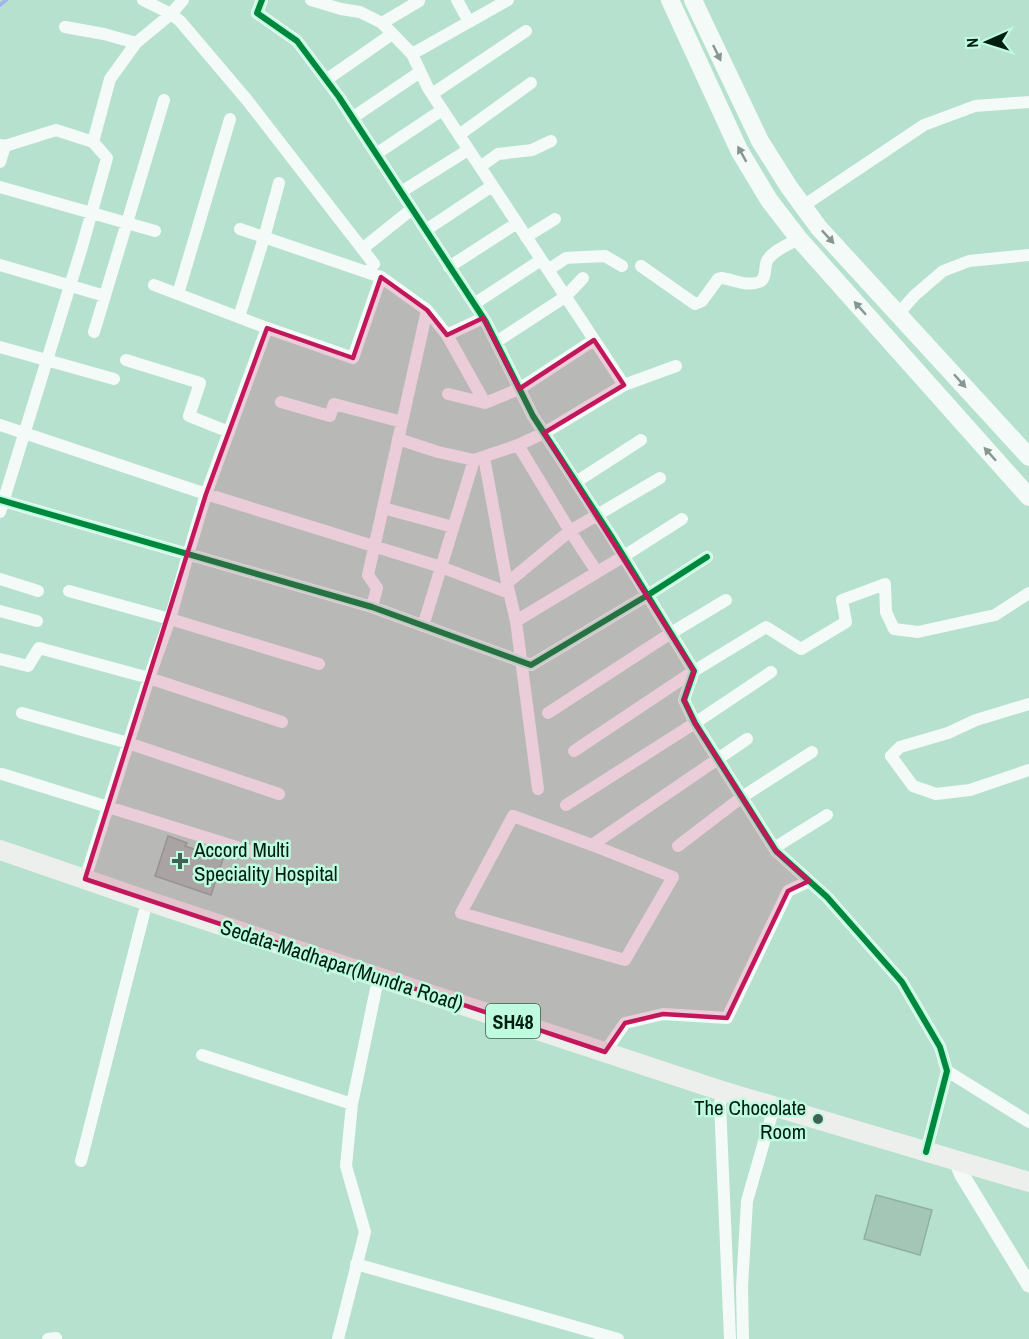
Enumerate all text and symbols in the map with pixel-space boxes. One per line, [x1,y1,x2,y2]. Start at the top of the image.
north arrow [957,12,1017,72]
text: N [961,37,983,48]
one-way arrow [713,45,722,62]
one-way arrow [737,145,747,162]
one-way arrow [821,230,835,245]
one-way arrow [854,301,867,316]
one-way arrow [953,373,966,388]
one-way arrow [984,447,997,462]
place label: Accord Multi Speciality Hospital [193,835,338,888]
marker: Accord Multi Speciality Hospital [171,852,189,870]
street label: Sedata-Madhapar(Mundra Road) [217,912,467,1018]
road number: SH48 [486,1004,540,1038]
place label: The Chocolate Room [694,1093,806,1146]
marker: The Chocolate Room [811,1112,825,1126]

